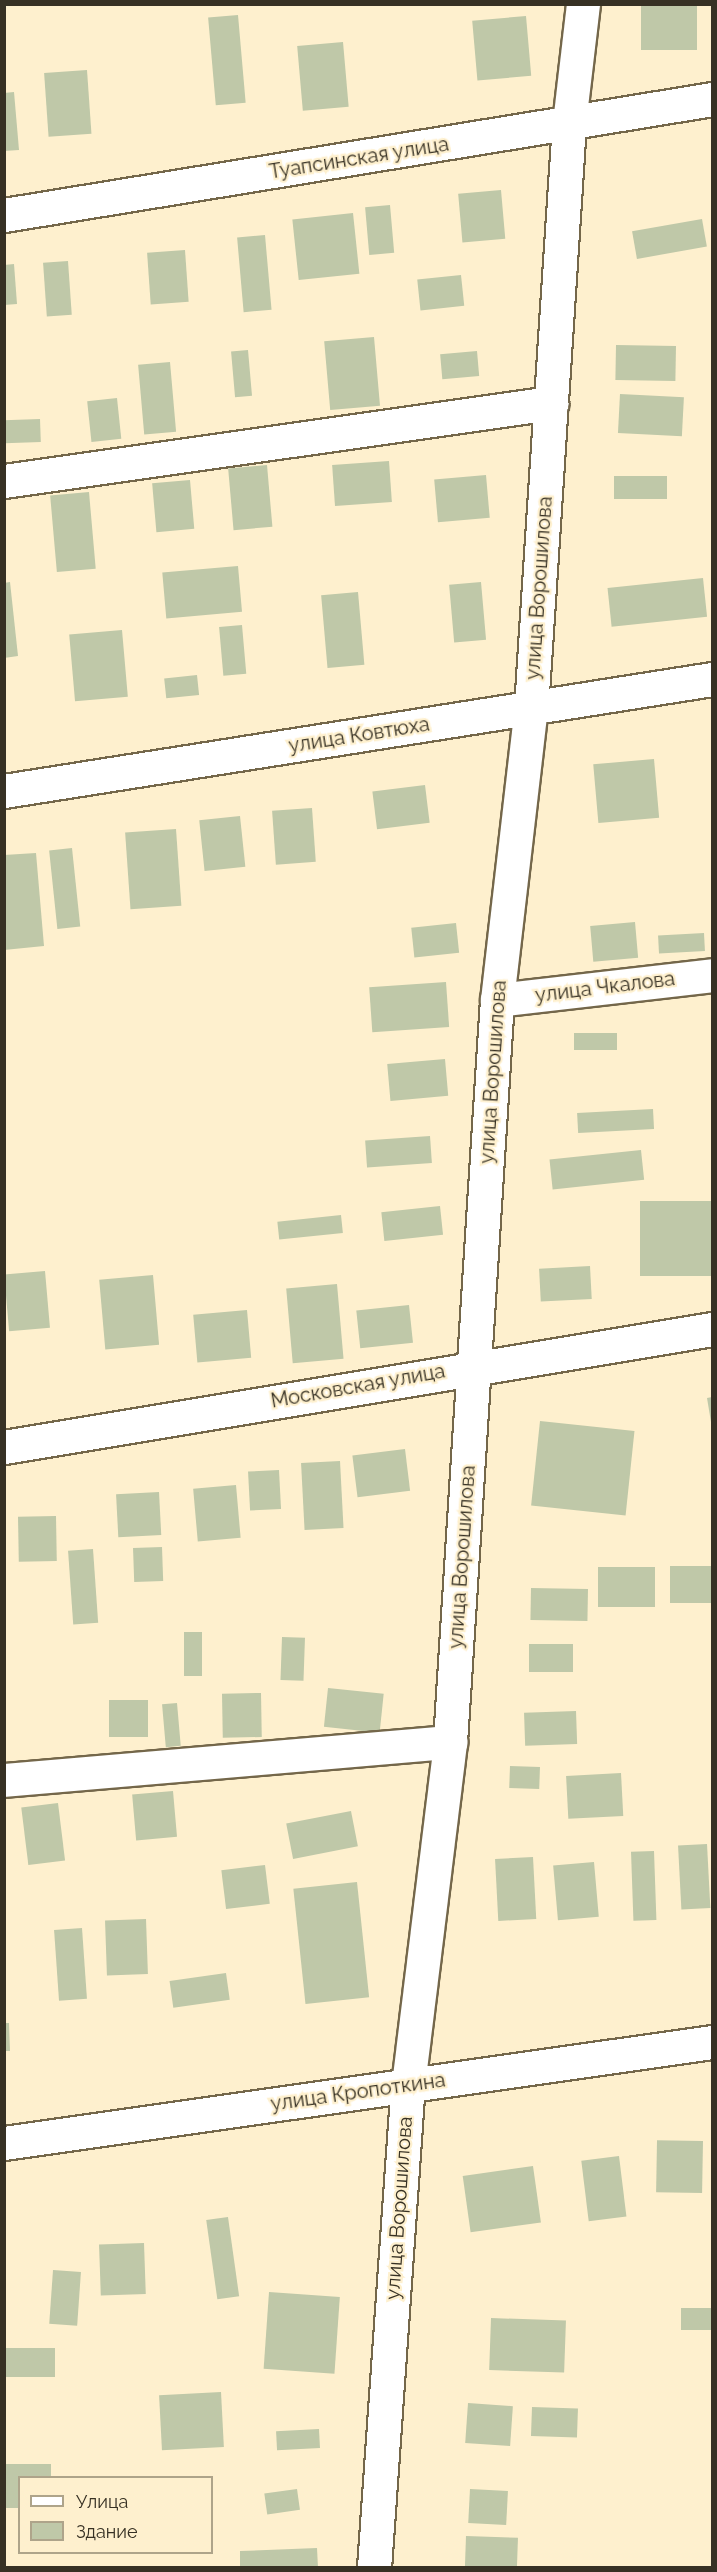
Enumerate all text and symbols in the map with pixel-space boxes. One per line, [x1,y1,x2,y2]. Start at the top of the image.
street label: Туапсинская улица [267,132,451,184]
street label: улица Ворошилова [521,495,557,681]
street label: улица Ковтюха [287,712,431,758]
street label: улица Чкалова [534,967,676,1007]
street label: улица Ворошилова [475,979,511,1165]
street label: Московская улица [269,1359,447,1413]
street label: улица Ворошилова [444,1464,480,1650]
street label: улица Кропоткина [269,2068,447,2116]
street label: улица Ворошилова [381,2115,417,2301]
legend [18,2476,213,2554]
text: Улица [76,2491,128,2512]
text: Здание [76,2521,138,2542]

